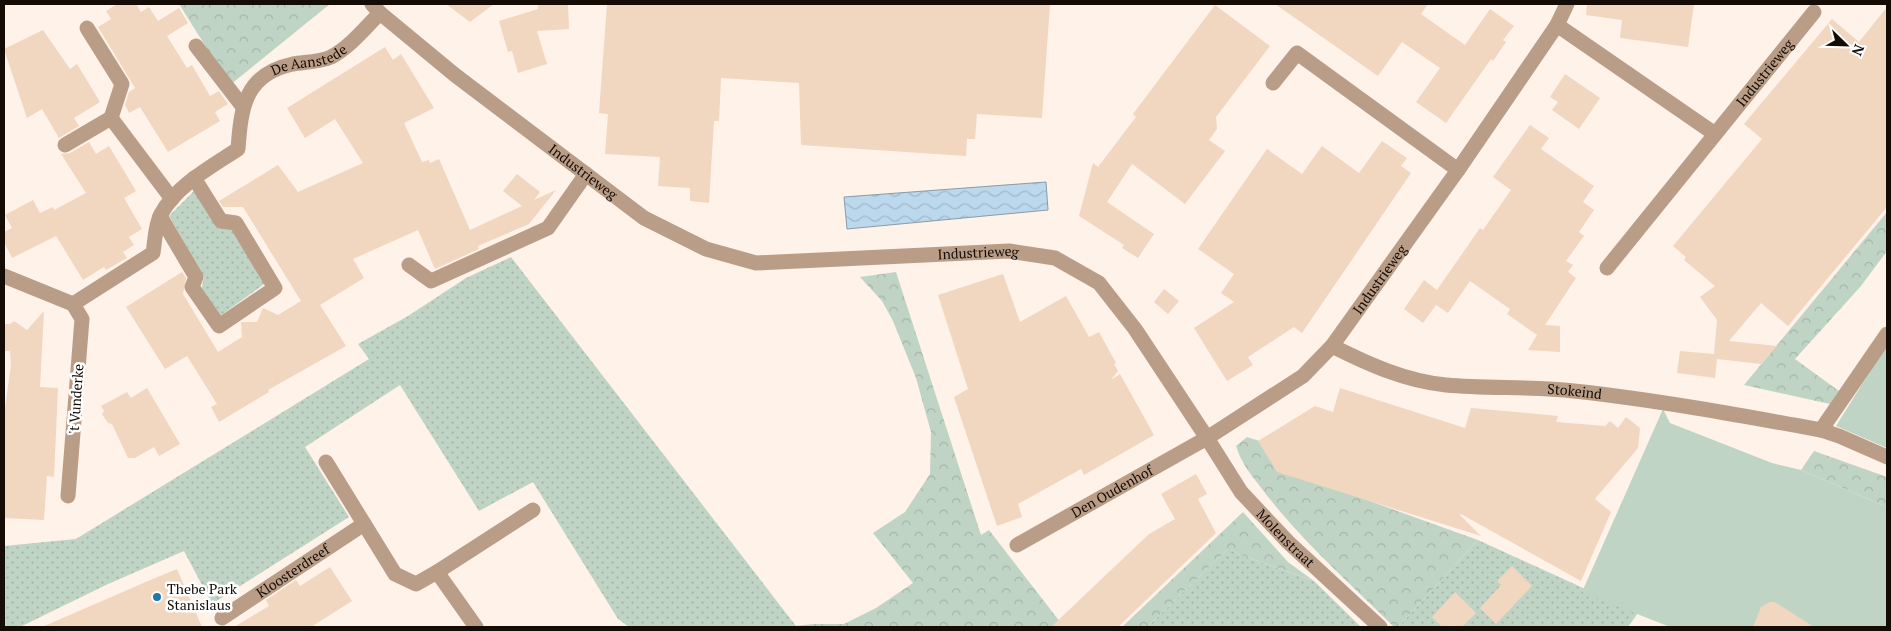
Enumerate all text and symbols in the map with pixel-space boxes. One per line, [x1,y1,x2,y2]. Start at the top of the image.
north arrow [1821,20,1871,70]
street label: Industrieweg [1731,34,1798,110]
street label: De Aanstede [268,40,351,79]
text: N [1847,42,1869,59]
street label: Industrieweg [545,139,622,204]
street label: Industrieweg [1348,240,1411,318]
street label: Industrieweg [937,241,1021,263]
street label: 't Vunderke [64,363,87,435]
street label: Stokeind [1547,379,1603,403]
street label: Den Oudenhof [1067,460,1157,522]
street label: Molenstraat [1253,504,1320,572]
street label: Kloosterdreef [252,539,334,602]
place label: Thebe Park Stanislaus [167,579,238,614]
marker: Thebe Park Stanislaus [151,591,163,603]

